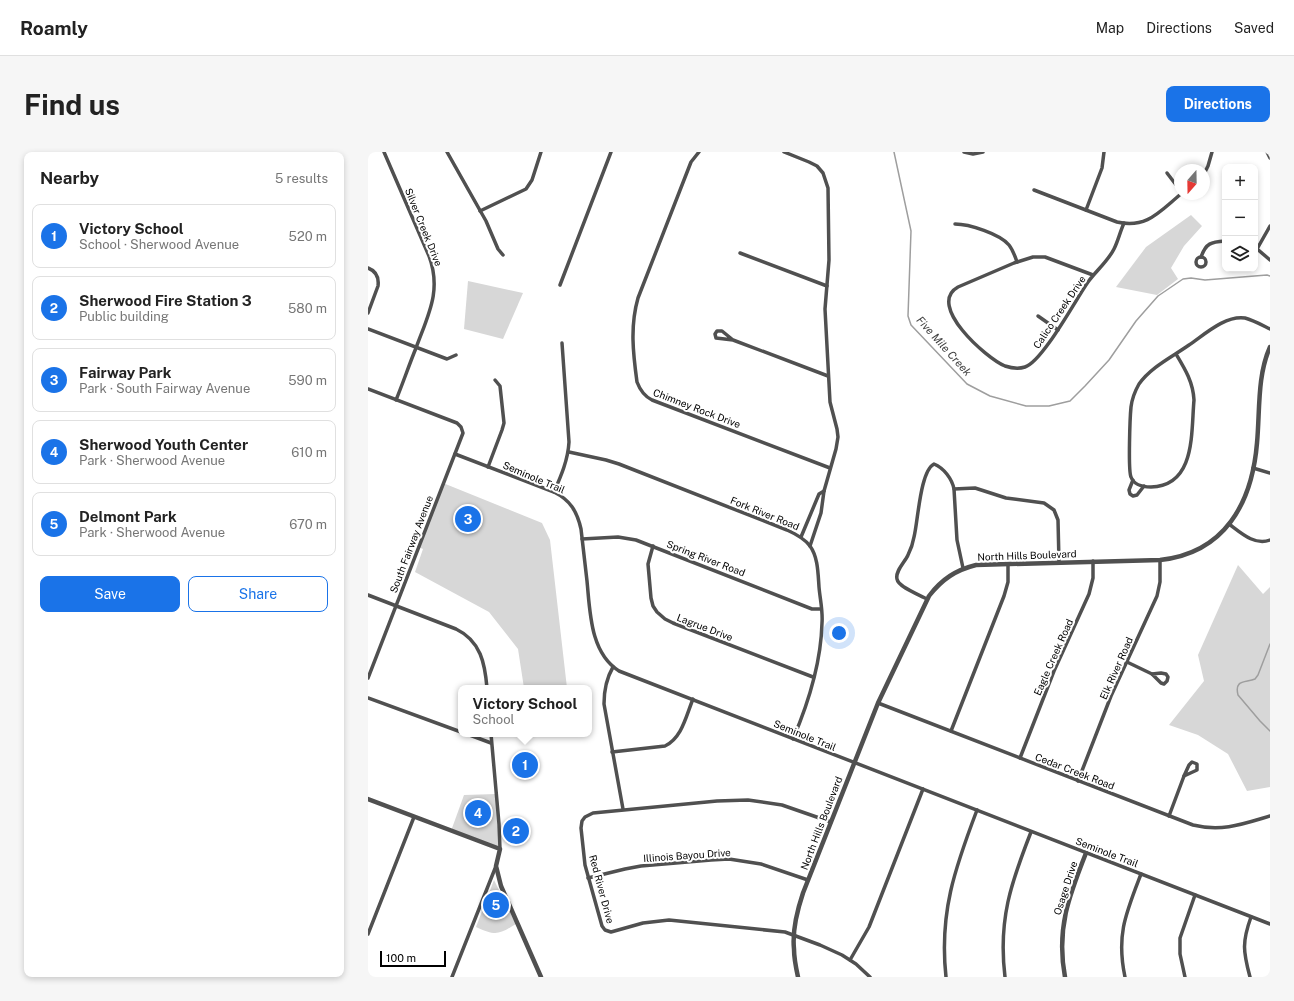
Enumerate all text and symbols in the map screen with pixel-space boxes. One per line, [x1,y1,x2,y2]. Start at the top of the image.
text: Roamly [20,17,88,39]
text: Map [1096,20,1124,36]
text: Directions [1146,20,1212,36]
text: Saved [1234,20,1274,36]
button: Directions [1166,86,1270,122]
text: Find us [24,88,120,121]
north arrow [1174,164,1210,200]
map controls [1222,164,1258,272]
button: + [1222,164,1258,200]
text: Nearby [40,168,99,188]
text: 5 results [275,171,328,186]
street label: Silver Creek Drive [403,186,445,268]
button: − [1222,200,1258,236]
text: Victory School [79,220,184,237]
text: 1 [51,229,57,244]
text: 520 m [289,229,327,244]
button: layers [1222,236,1258,272]
text: School · Sherwood Avenue [79,237,239,252]
street label: Calico Creek Drive [1030,273,1088,351]
text: Sherwood Fire Station 3 [79,292,252,309]
text: 2 [50,301,58,316]
text: 580 m [288,301,327,316]
text: Public building [79,309,169,324]
water label: Five Mile Creek [914,314,974,378]
text: Fairway Park [79,364,171,381]
text: 3 [50,373,58,388]
text: 590 m [288,373,327,388]
text: Park · South Fairway Avenue [79,381,250,396]
street label: Chimney Rock Drive [652,386,743,430]
text: Sherwood Youth Center [79,436,248,453]
text: 4 [50,445,58,460]
text: 610 m [291,445,327,460]
text: Park · Sherwood Avenue [79,453,225,468]
street label: Seminole Trail [501,459,567,495]
street label: South Fairway Avenue [387,493,435,594]
street label: Fork River Road [729,494,801,532]
pin: 3 [455,504,481,534]
text: Delmont Park [79,508,177,525]
text: 5 [50,517,58,532]
text: 670 m [289,517,327,532]
text: Park · Sherwood Avenue [79,525,225,540]
street label: Spring River Road [665,537,747,579]
street label: North Hills Boulevard [977,547,1077,563]
button: Save [40,576,180,612]
button: Share [188,576,328,612]
street label: Lagrue Drive [675,611,735,643]
street label: Eagle Creek Road [1031,617,1075,697]
your location [829,623,849,643]
street label: Elk River Road [1097,635,1135,701]
popup [458,685,592,737]
text: Victory School [473,695,577,712]
text: School [473,712,514,727]
street label: Seminole Trail [772,717,838,753]
pin: 1 [512,750,538,780]
street label: Cedar Creek Road [1034,750,1116,792]
street label: North Hills Boulevard [798,774,844,871]
pin: 4 [465,798,491,828]
pin: 2 [503,816,529,846]
street label: Seminole Trail [1074,835,1140,869]
street label: Illinois Bayou Drive [643,846,731,864]
street label: Red River Drive [587,853,617,925]
street label: Osage Drive [1051,859,1079,916]
pin: 5 [483,890,509,920]
scale bar [380,949,446,968]
text: 100 m [386,952,416,964]

